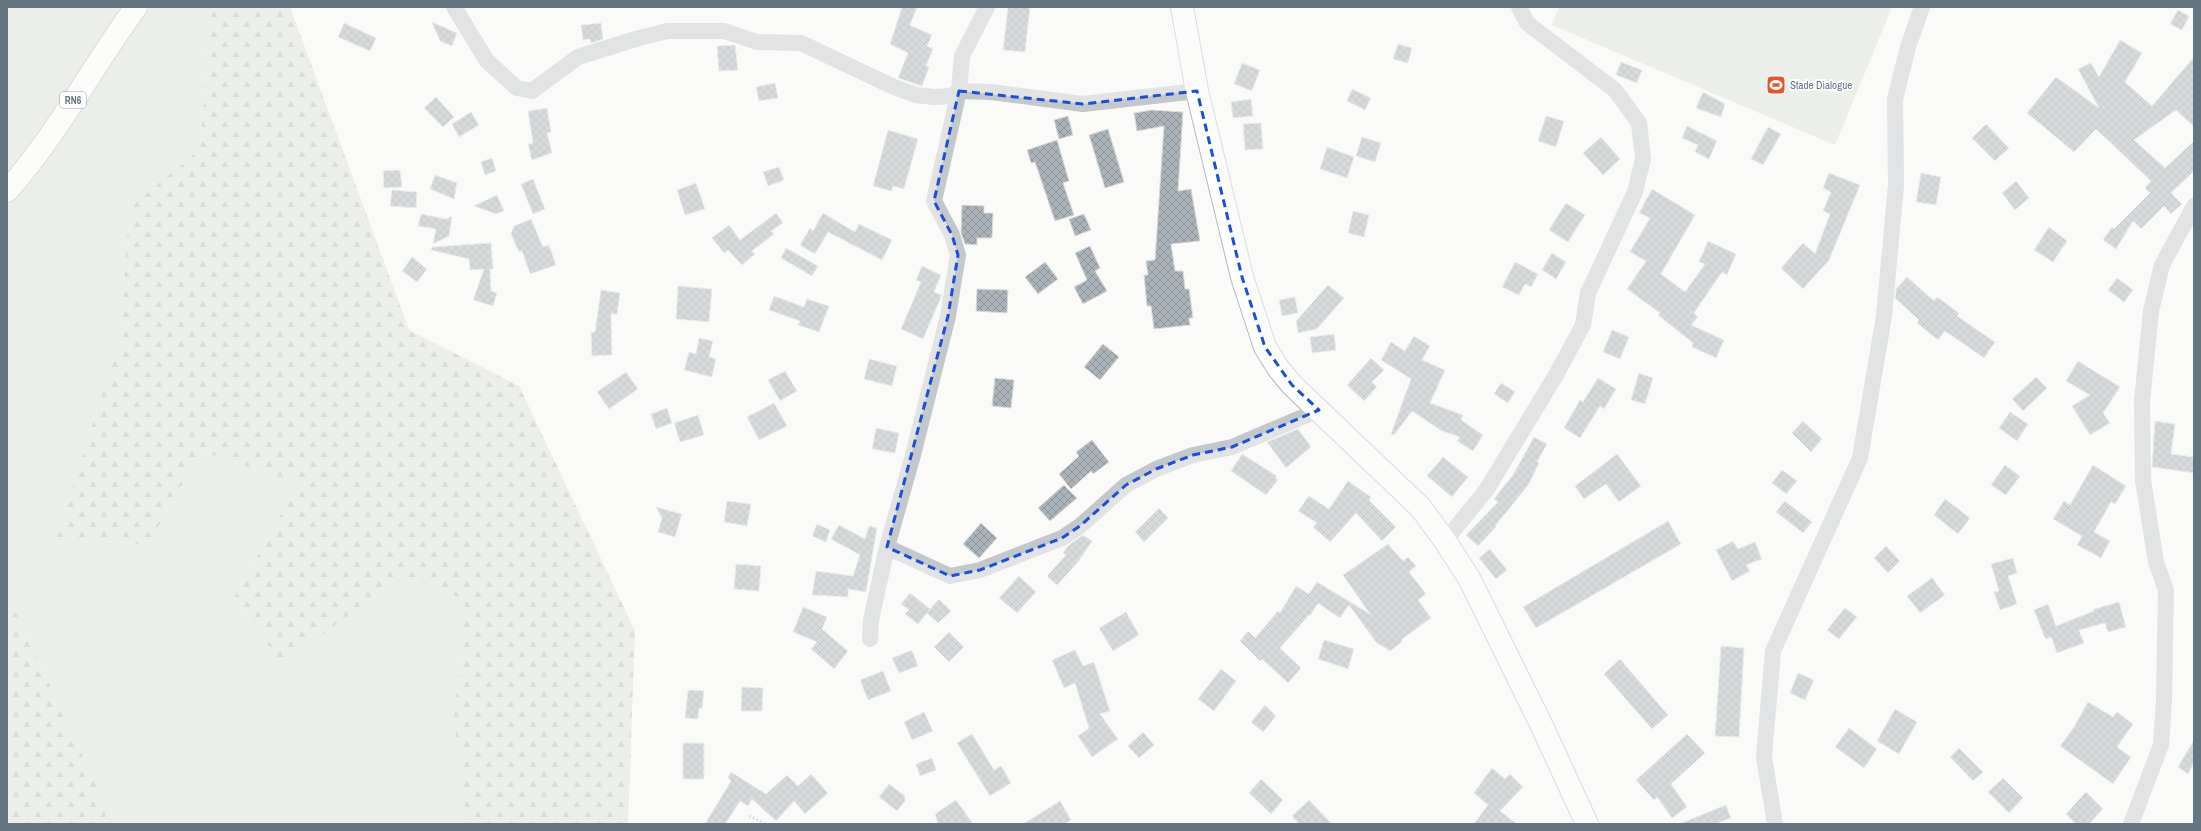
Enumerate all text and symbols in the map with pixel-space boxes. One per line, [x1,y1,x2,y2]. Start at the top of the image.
sports icon: Stade Dialogue [1765,74,1787,96]
place label: Stade Dialogue [1790,78,1852,92]
road number: RN6 [60,92,86,108]

